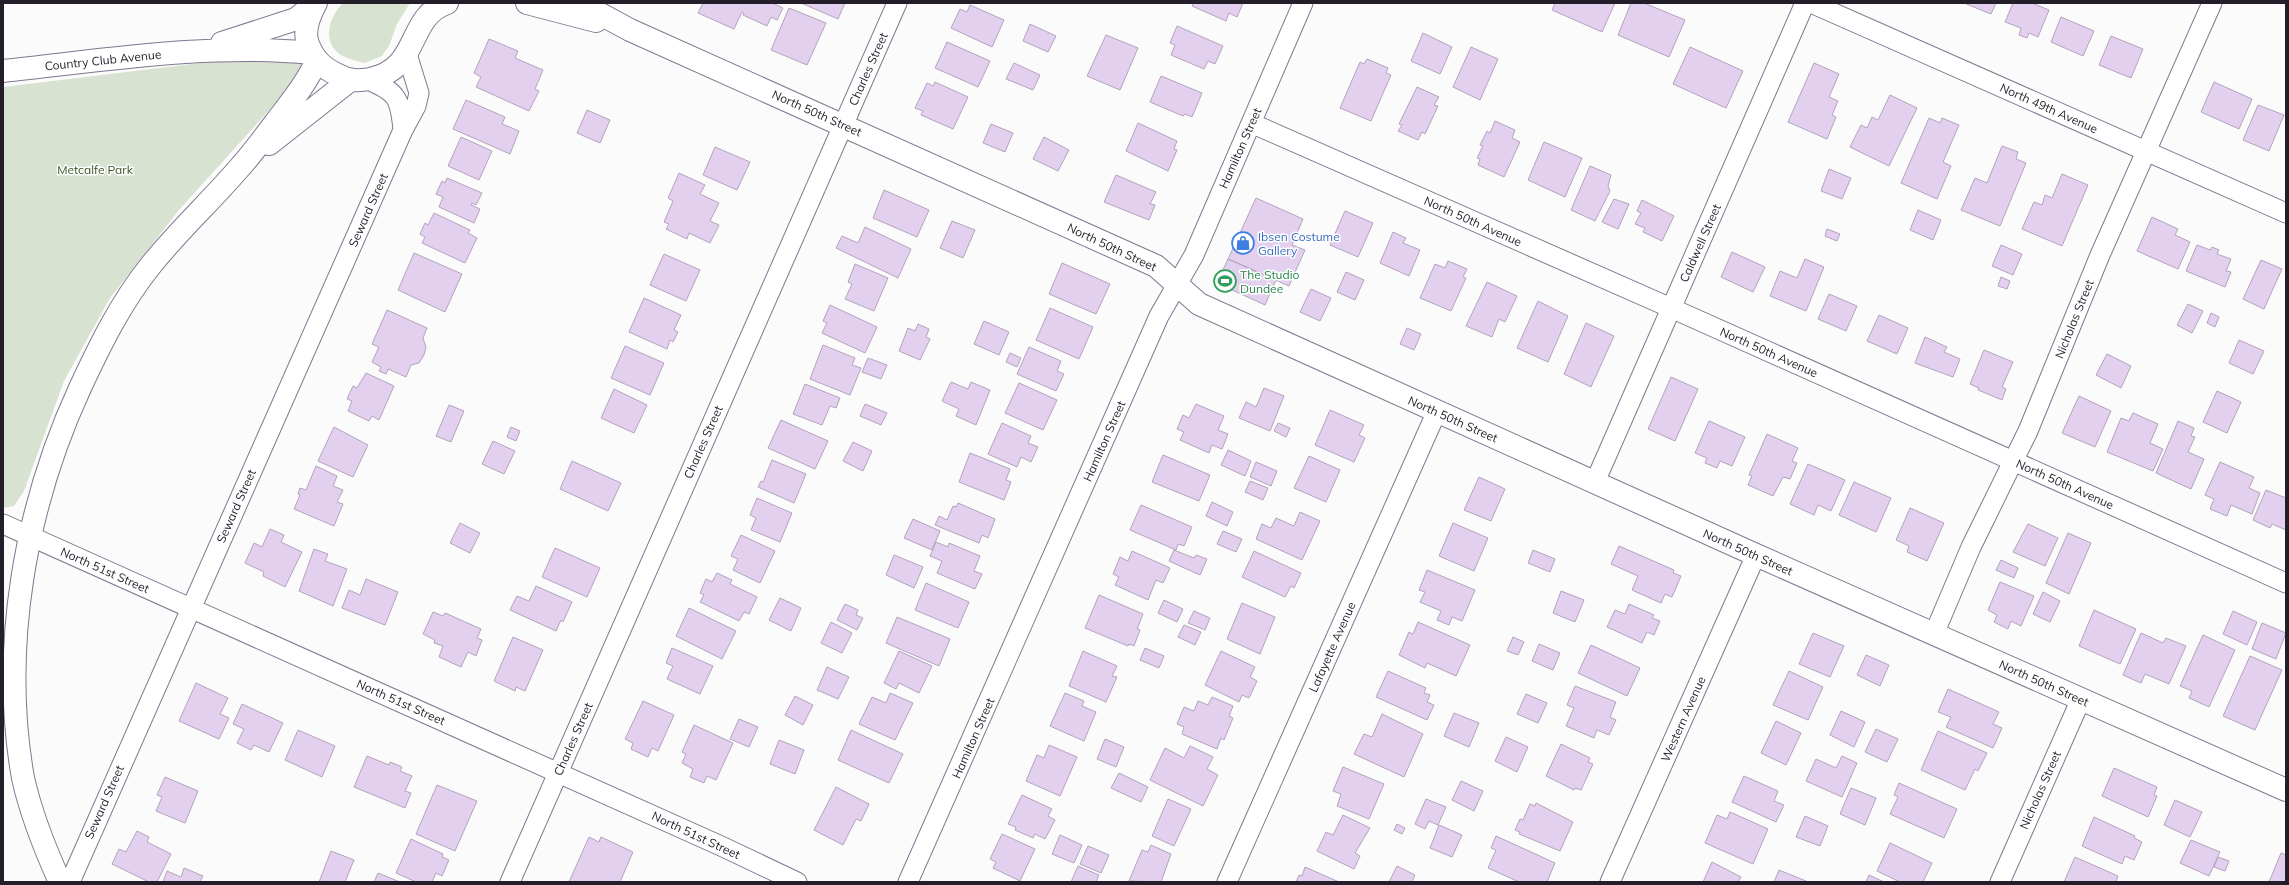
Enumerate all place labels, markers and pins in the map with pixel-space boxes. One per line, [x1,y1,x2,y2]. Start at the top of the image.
place label: Ibsen Costume Gallery [1258,229,1340,258]
shop icon: Ibsen Costume Gallery [1230,230,1256,256]
place label: The Studio Dundee [1240,267,1300,296]
sports icon: The Studio Dundee [1212,268,1238,294]

